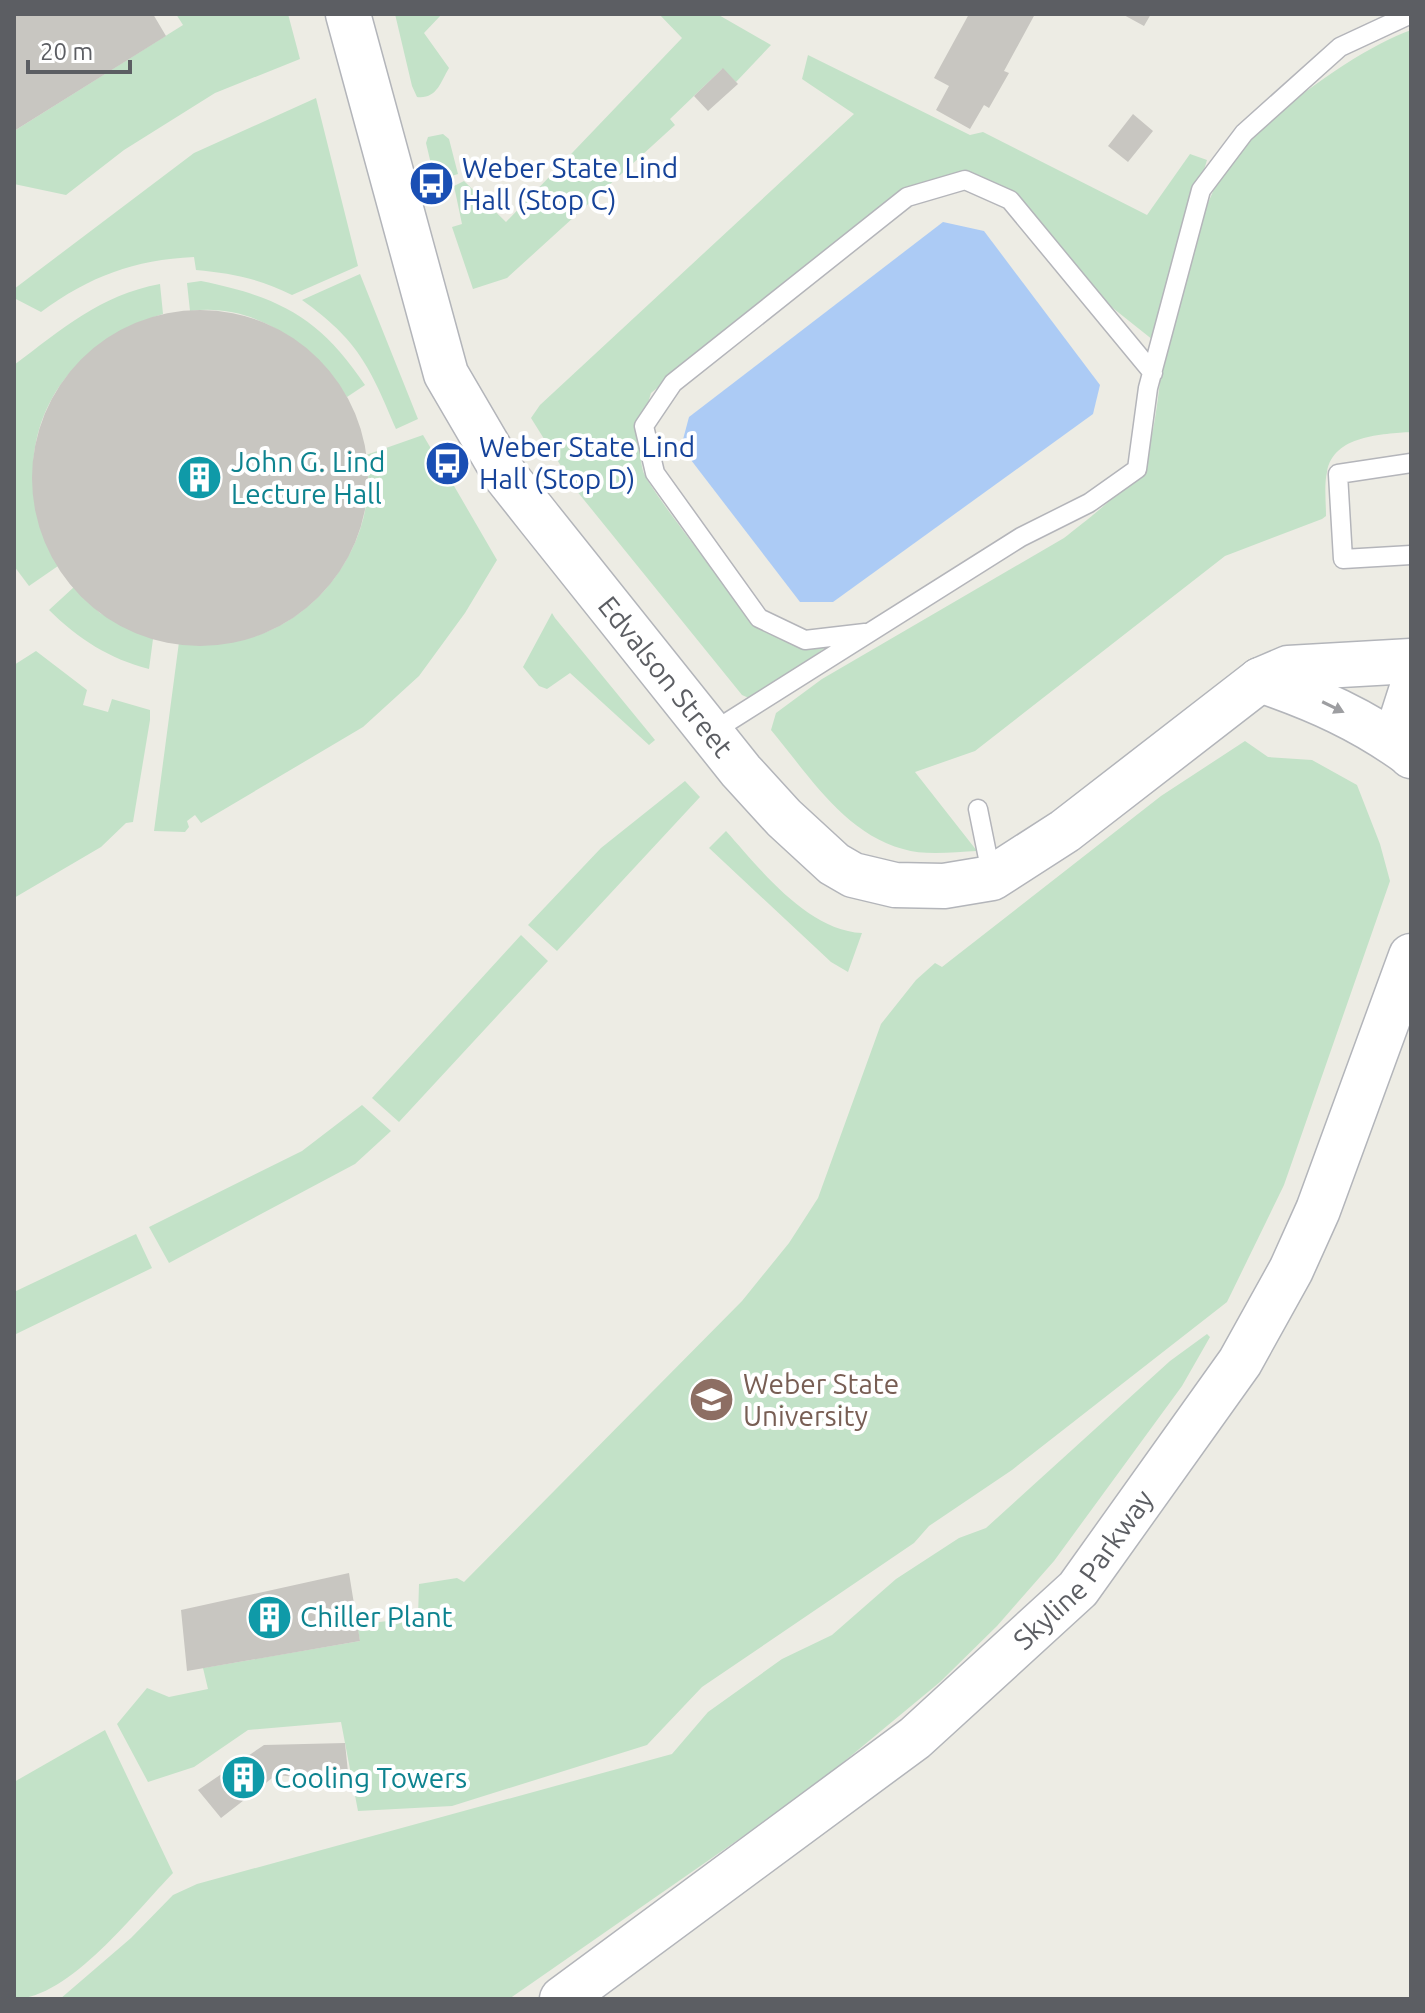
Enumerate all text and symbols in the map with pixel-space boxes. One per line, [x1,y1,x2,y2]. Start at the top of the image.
scale bar [28,24,130,74]
text: 20 m [40,38,93,65]
place label: Weber State Lind Hall (Stop C) [462,152,678,216]
bus stop icon: Weber State Lind Hall (Stop C) [407,160,455,208]
place label: Weber State Lind Hall (Stop D) [479,431,695,495]
bus stop icon: Weber State Lind Hall (Stop D) [424,439,472,487]
place label: John G. Lind Lecture Hall [231,446,385,509]
building icon: John G. Lind Lecture Hall [176,454,224,502]
street label: Edvalson Street [593,590,740,763]
one-way arrow [1322,700,1345,713]
place label: Weber State University [743,1368,899,1431]
school or university icon: Weber State University [688,1376,736,1424]
street label: Skyline Parkway [1007,1484,1159,1655]
building icon: Chiller Plant [245,1593,293,1641]
place label: Chiller Plant [300,1601,453,1632]
building icon: Cooling Towers [219,1754,267,1802]
place label: Cooling Towers [274,1762,467,1793]

